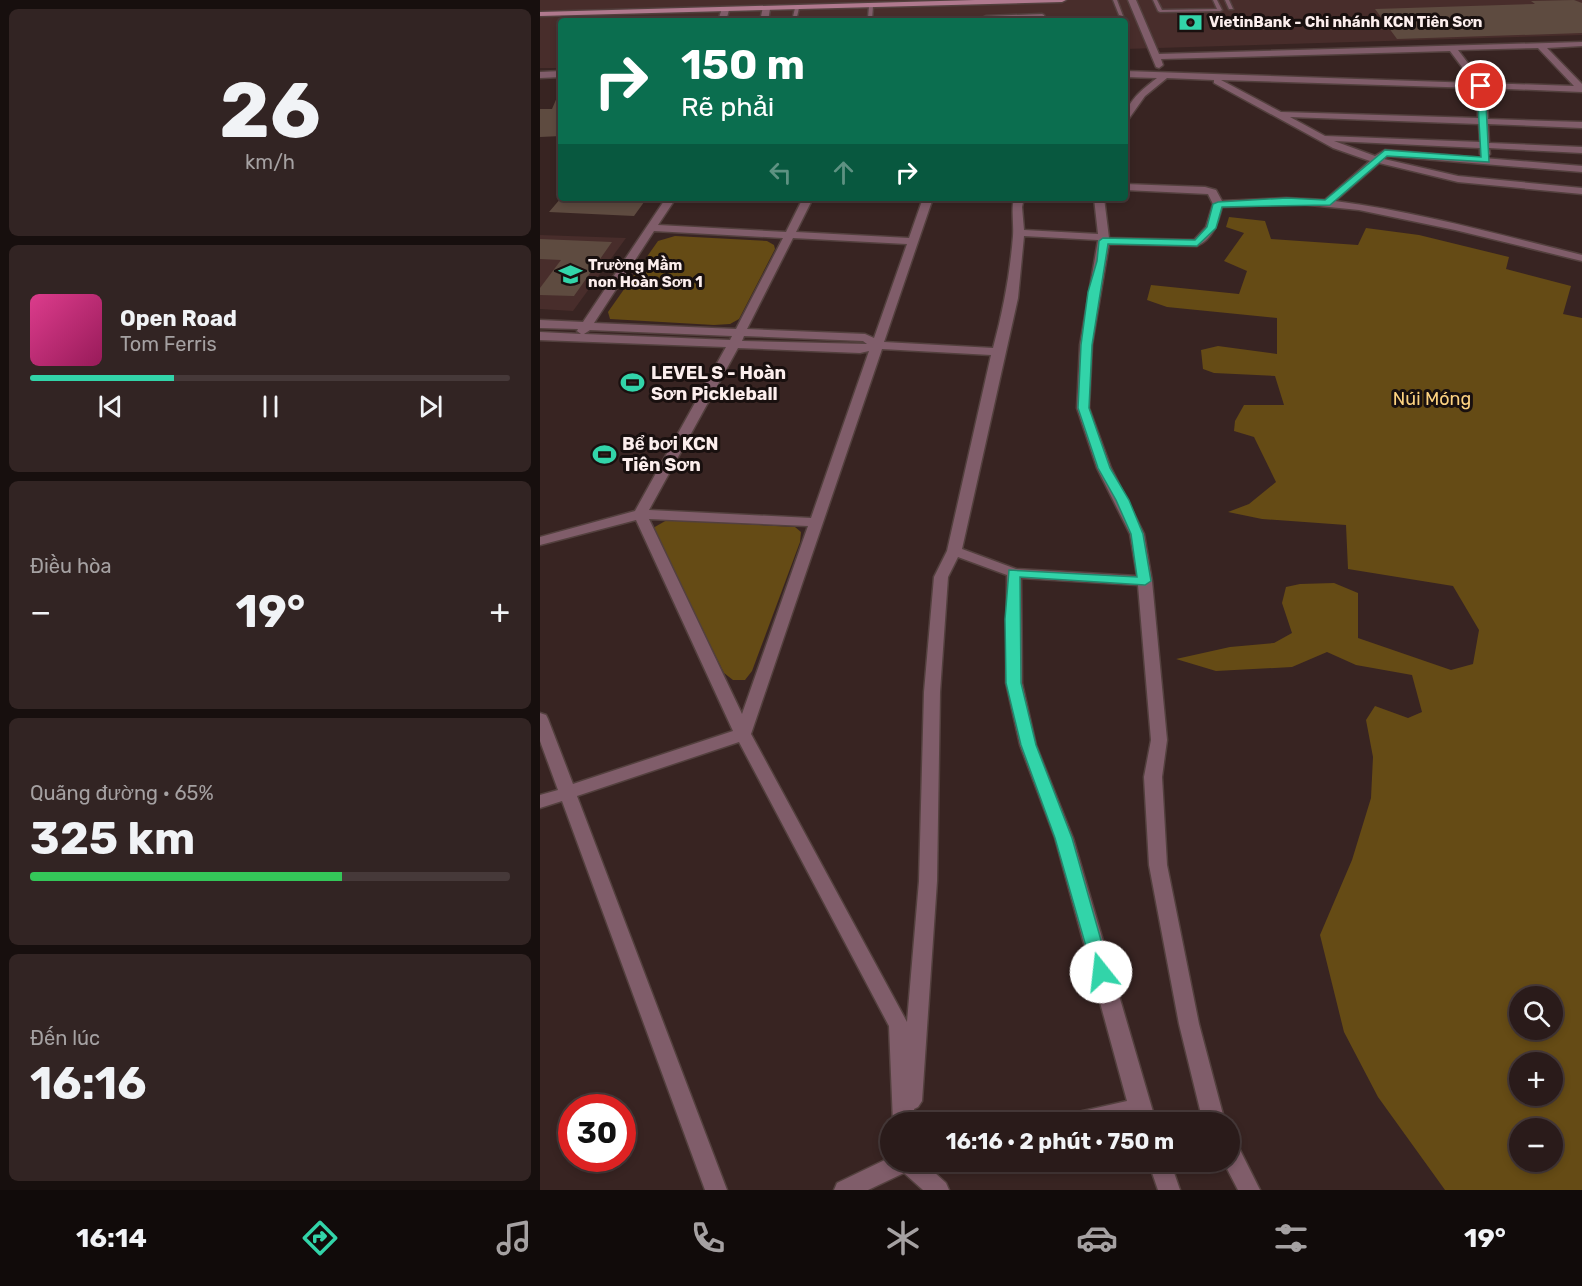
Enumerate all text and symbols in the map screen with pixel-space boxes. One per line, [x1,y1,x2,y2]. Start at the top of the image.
bank icon: VietinBank - Chi nhánh KCN Tiên Sơn [1178,9,1204,35]
place label: VietinBank - Chi nhánh KCN Tiên Sơn [1209,13,1482,31]
text: 150 m [681,40,805,90]
icon: right [582,42,660,120]
pin [1455,60,1506,111]
text: 26 [219,64,321,157]
icon: arrive [1464,69,1497,102]
text: Rẽ phải [681,91,774,123]
text: km/h [245,150,295,174]
icon: left [764,156,797,189]
icon: ahead [827,156,860,189]
icon: right [890,156,923,189]
place label: Trường Mầm non Hoàn Sơn 1 [588,255,703,291]
school or university icon: Trường Mầm non Hoàn Sơn 1 [557,261,583,287]
text: Open Road [120,305,237,332]
text: Tom Ferris [120,332,217,356]
place label: LEVEL S - Hoàn Sơn Pickleball [651,362,786,405]
sports icon: LEVEL S - Hoàn Sơn Pickleball [620,370,646,396]
park label: Núi Móng [1393,388,1471,410]
icon: previous [94,390,127,423]
icon: pause [254,390,287,423]
icon: next [414,390,447,423]
place label: Bể bơi KCN Tiên Sơn [622,433,719,476]
sports icon: Bể bơi KCN Tiên Sơn [591,441,617,467]
text: Điều hòa [30,554,112,578]
text: 19° [236,585,305,638]
text: − [30,592,51,631]
text: + [489,592,510,631]
text: Quãng đường · 65% [30,781,214,805]
text: 325 km [30,812,195,865]
position arrow [1069,940,1133,1004]
map controls [1509,986,1563,1172]
button: search [1509,986,1563,1040]
text: Đến lúc [30,1026,100,1050]
button: + [1509,1052,1563,1106]
text: 16:16 [30,1057,146,1110]
speed limit sign: 30 [558,1094,636,1172]
button: − [1509,1118,1563,1172]
text: 16:16 · 2 phút · 750 m [946,1128,1174,1155]
icon: directions [299,1217,341,1259]
icon: music [493,1217,535,1259]
icon: phone [687,1217,729,1259]
icon: climate [882,1217,924,1259]
icon: car [1076,1217,1118,1259]
icon: filters [1270,1217,1312,1259]
text: 16:14 [76,1222,147,1254]
text: 19° [1464,1222,1506,1254]

